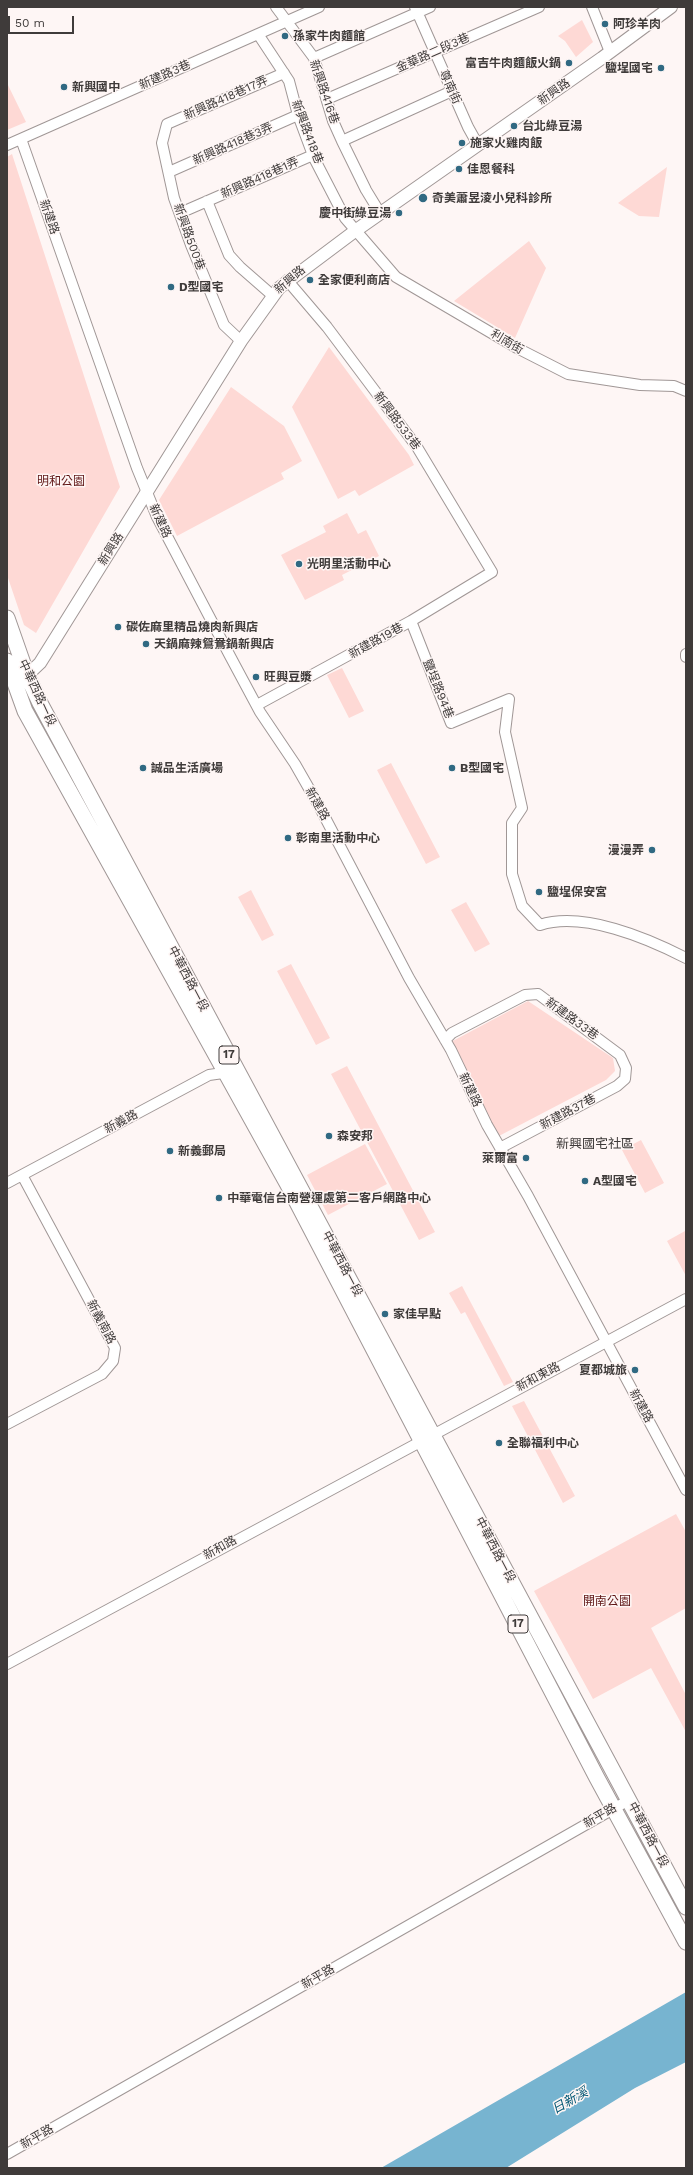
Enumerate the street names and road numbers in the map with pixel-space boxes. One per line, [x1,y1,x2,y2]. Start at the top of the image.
street label: 金華路二段3巷 [394,30,472,76]
street label: 新建路3巷 [137,57,193,93]
street label: 新興路416巷 [306,58,342,126]
street label: 尊南街 [436,68,464,106]
street label: 新興路418巷17弄 [182,73,270,123]
street label: 新興路 [535,76,573,108]
street label: 新興路418巷 [288,98,326,166]
street label: 新興路418巷3弄 [191,120,275,168]
street label: 新興路418巷1弄 [219,154,301,202]
street label: 新建路 [36,198,62,236]
street label: 新興路500巷 [170,202,208,272]
street label: 新興路 [272,263,308,297]
street label: 利南街 [488,327,526,357]
street label: 新興路533巷 [370,389,424,453]
street label: 新建路 [146,502,174,540]
street label: 新興路 [95,530,127,568]
street label: 新建路19巷 [346,620,406,662]
street label: 中華西路一段 [15,657,59,729]
street label: 鹽埕路94巷 [420,657,456,721]
street label: 新建路 [302,785,332,823]
street label: 中華西路一段 [165,944,211,1014]
street label: 新建路33巷 [543,995,601,1043]
road number: 17 [219,1046,239,1064]
street label: 新建路 [456,1071,484,1109]
street label: 新建路37巷 [538,1091,598,1133]
street label: 新義路 [102,1107,140,1137]
street label: 中華西路一段 [319,1229,365,1299]
street label: 新義南路 [83,1297,119,1347]
street label: 新和東路 [513,1359,563,1395]
street label: 新建路 [626,1387,656,1425]
street label: 中華西路一段 [472,1515,518,1585]
street label: 新和路 [201,1533,239,1563]
road number: 17 [508,1615,528,1633]
street label: 中華西路一段 [625,1800,671,1870]
street label: 新平路 [581,1801,619,1831]
street label: 新平路 [299,1962,337,1992]
street label: 新平路 [18,2122,56,2152]

